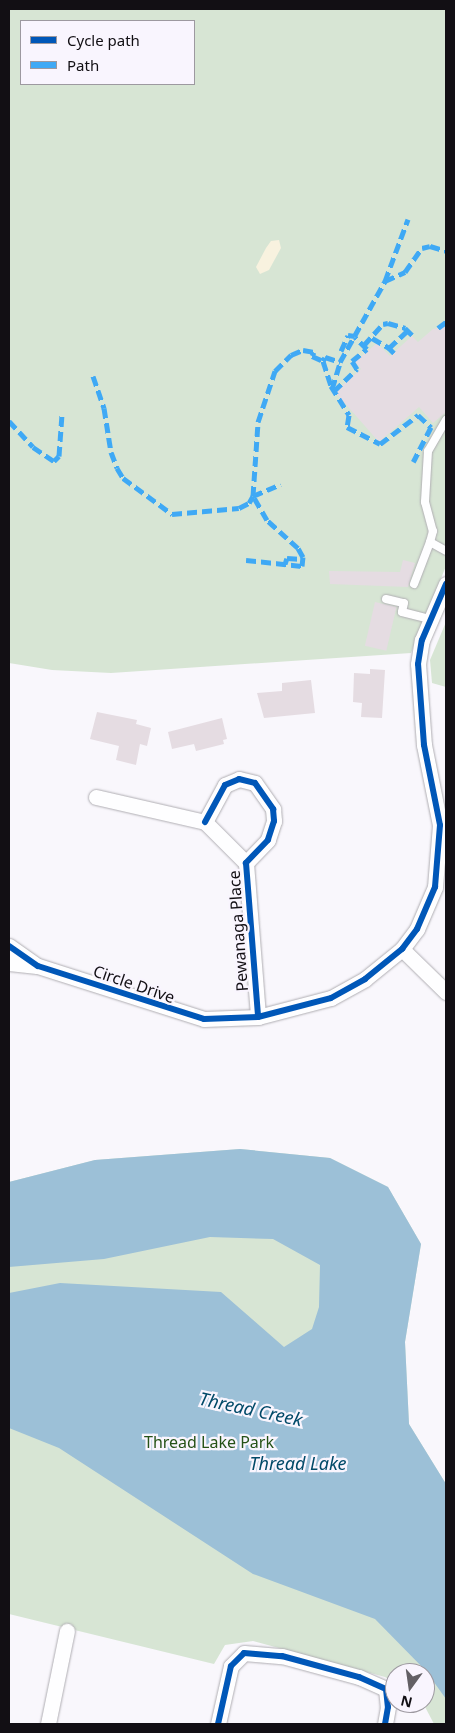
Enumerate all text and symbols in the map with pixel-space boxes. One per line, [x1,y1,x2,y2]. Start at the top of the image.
legend [20,20,195,85]
text: Cycle path [67,30,140,50]
text: Path [67,55,99,75]
street label: Pewanaga Place [224,870,252,992]
street label: Circle Drive [91,961,177,1007]
water label: Thread Creek [198,1388,304,1430]
park label: Thread Lake Park [144,1432,274,1452]
water label: Thread Lake [250,1452,346,1474]
north arrow [385,1663,435,1713]
text: N [399,1691,414,1713]

